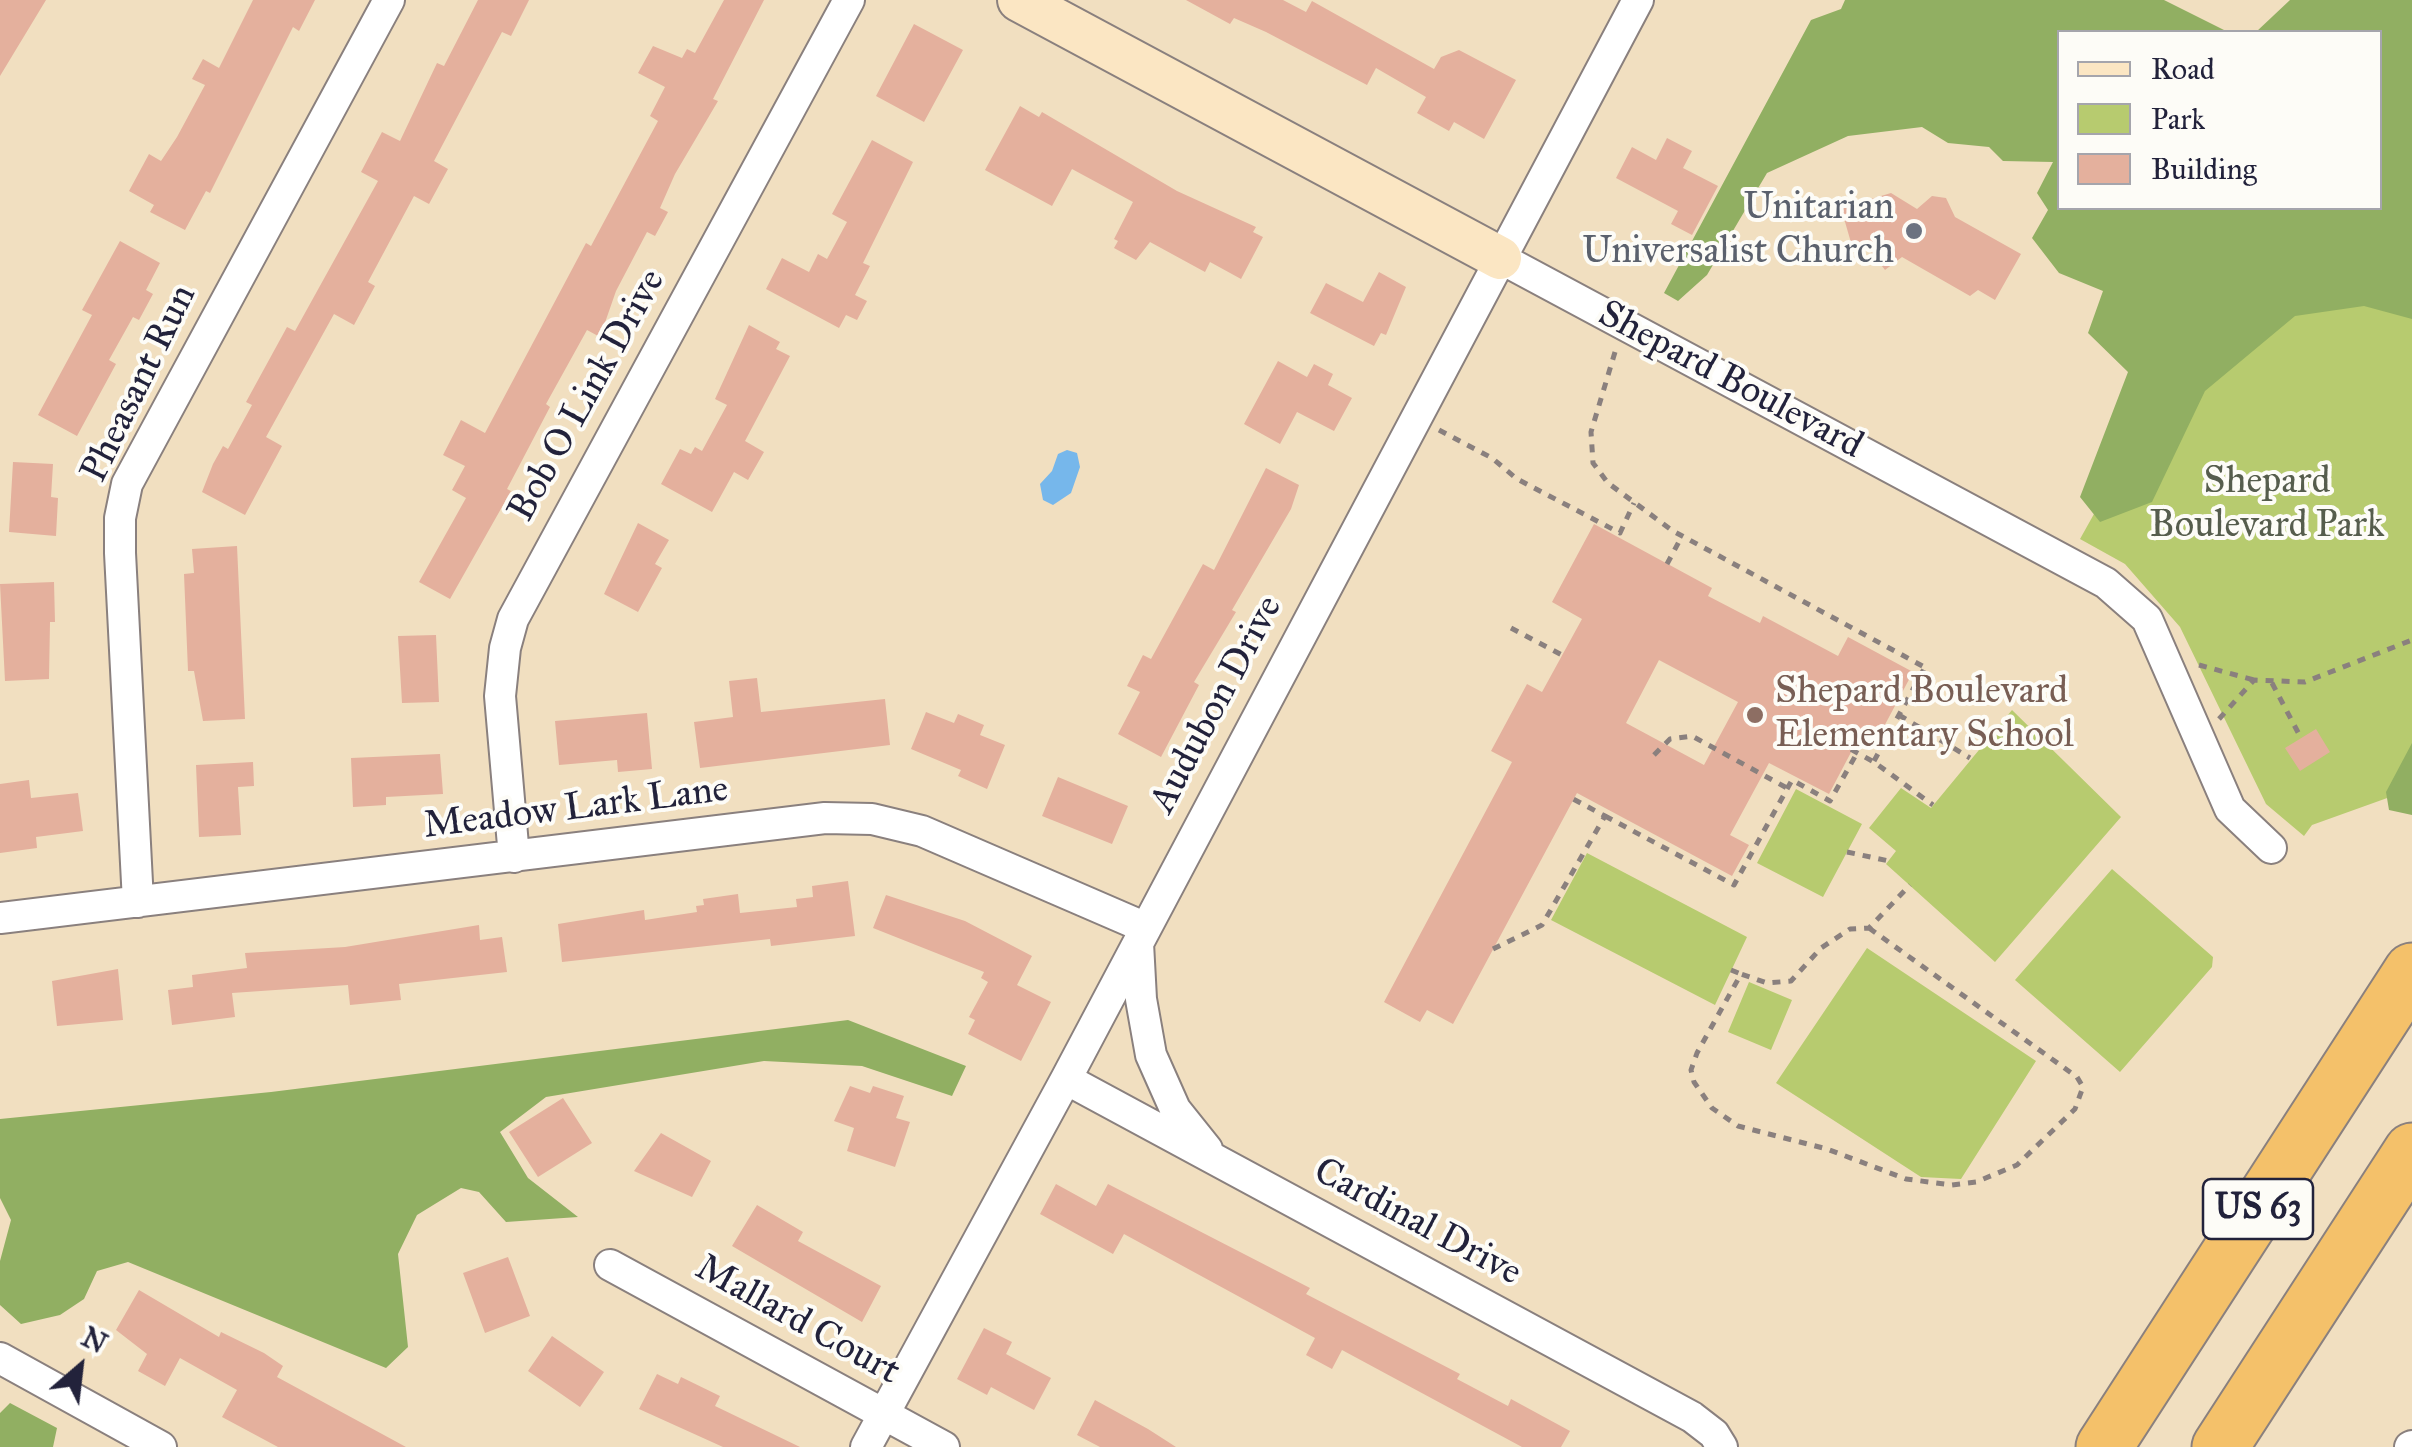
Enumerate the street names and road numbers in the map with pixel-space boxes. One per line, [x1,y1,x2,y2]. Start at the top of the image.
street label: Bob O Link Drive [500,262,676,530]
street label: Pheasant Run [73,278,207,490]
street label: Shepard Boulevard [1590,292,1870,470]
street label: Audubon Drive [1141,589,1293,821]
street label: Meadow Lark Lane [421,768,731,850]
street label: Cardinal Drive [1305,1149,1529,1297]
road number: US 63 [2203,1179,2313,1239]
street label: Mallard Court [687,1246,907,1396]

